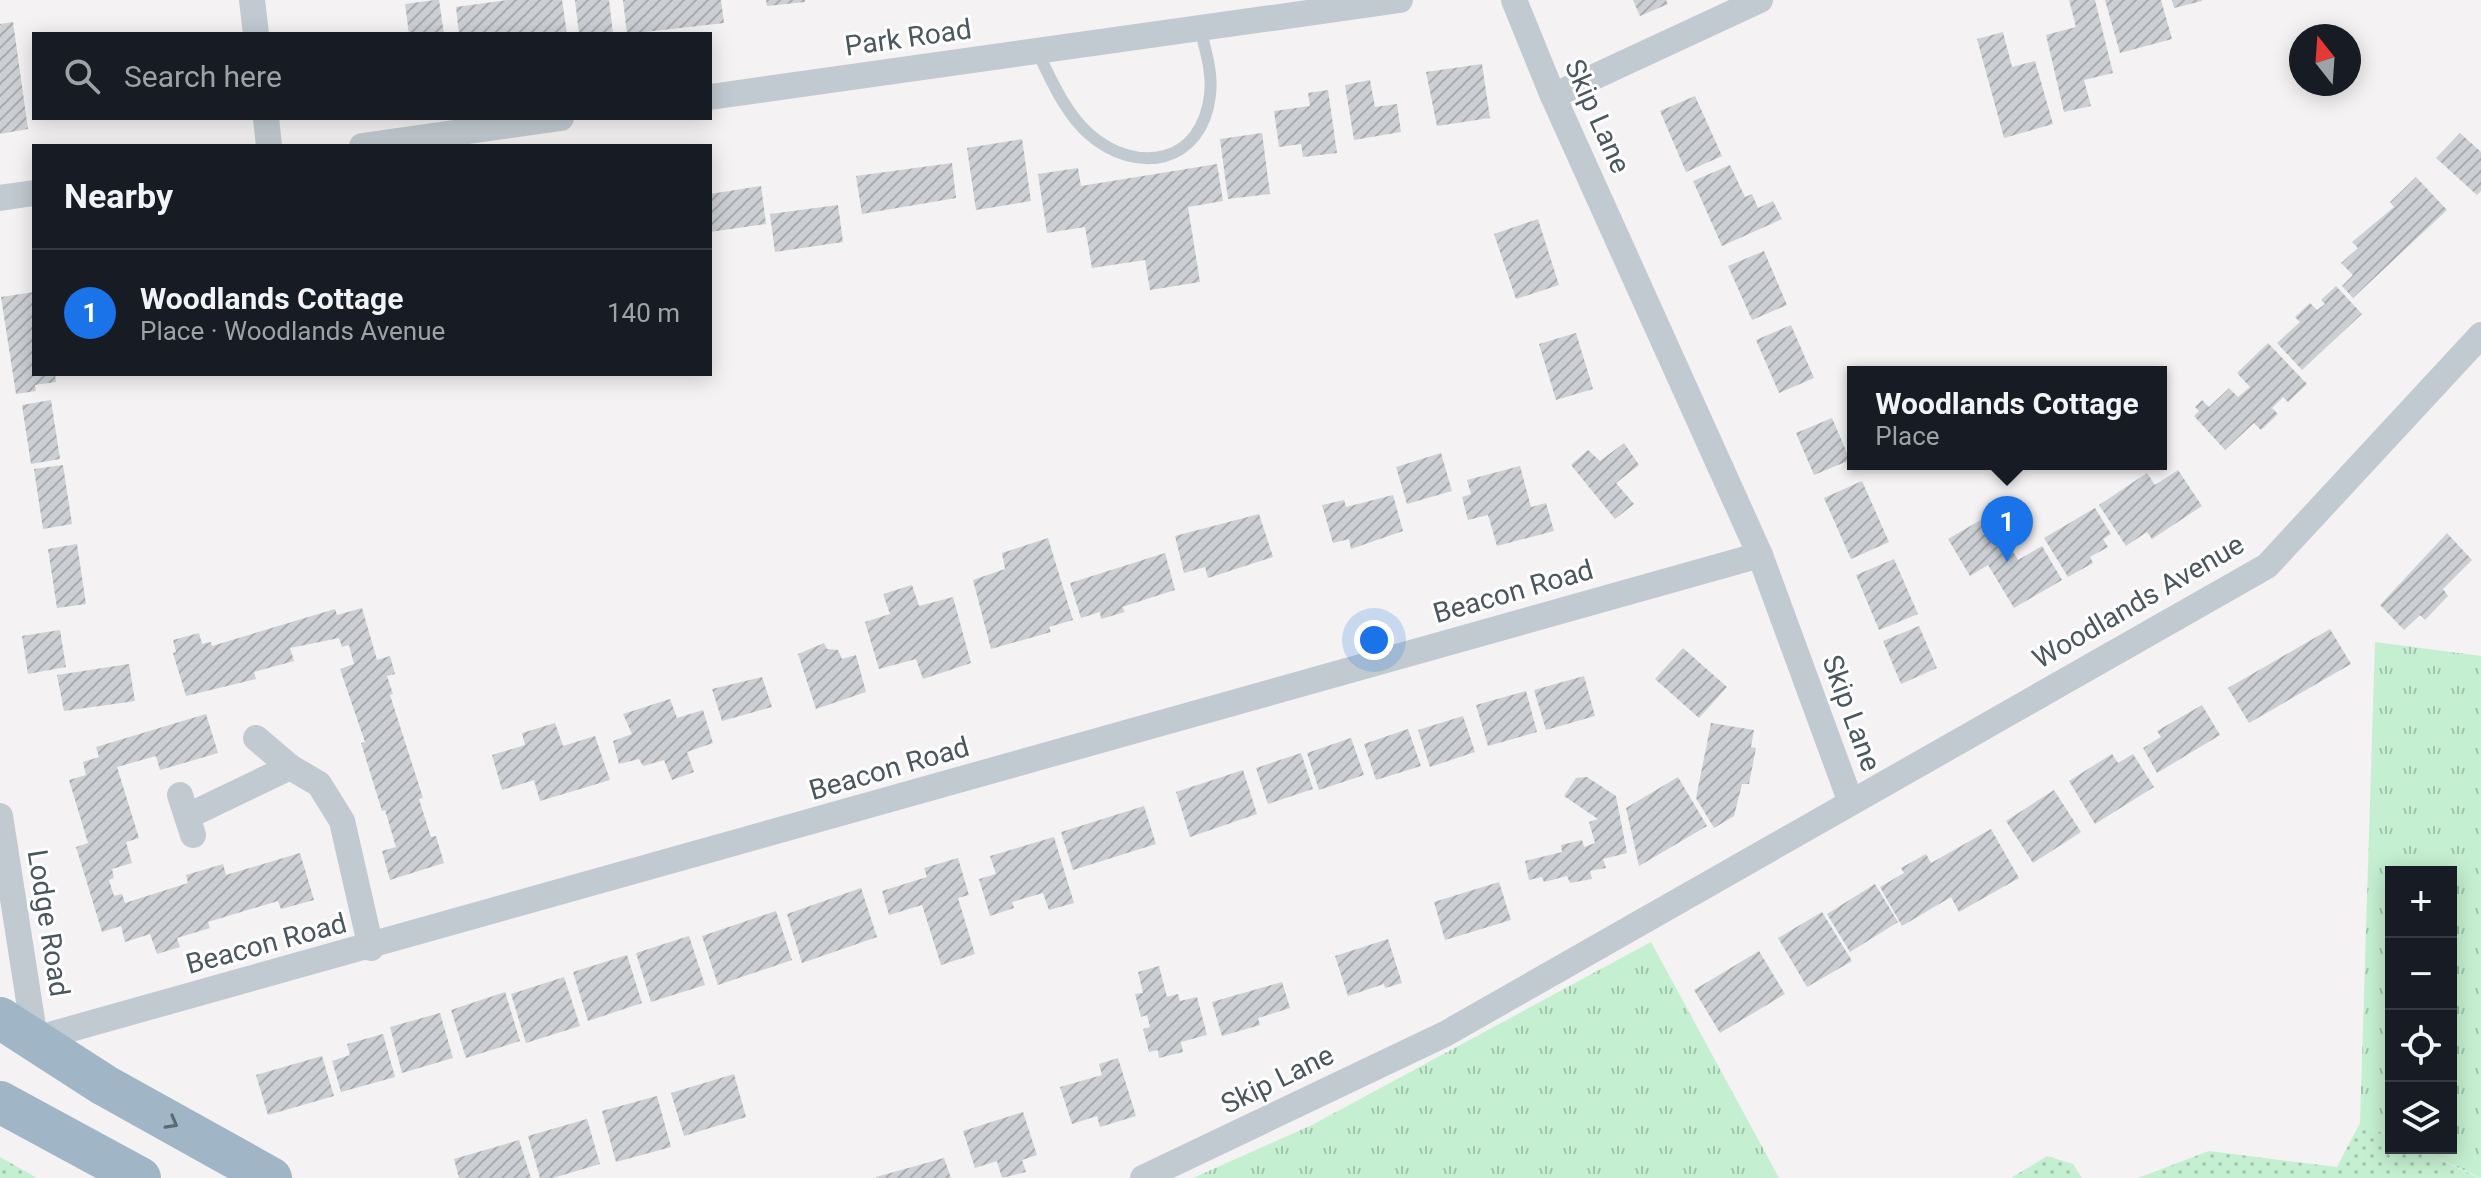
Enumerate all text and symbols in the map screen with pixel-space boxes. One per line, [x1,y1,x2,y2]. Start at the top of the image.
street label: Park Road [843,12,974,63]
north arrow [2289,24,2361,96]
search box [32,32,712,120]
icon: search [60,54,104,98]
street label: Skip Lane [1558,54,1637,178]
text: Search here [124,59,282,94]
text: Nearby [64,176,173,216]
text: Woodlands Cottage [140,281,403,316]
text: 1 [83,298,97,328]
text: 140 m [607,298,680,328]
text: Place · Woodlands Avenue [140,316,445,346]
popup [1847,366,2167,470]
text: Woodlands Cottage [1875,386,2139,421]
text: Place [1875,421,1940,451]
pin: 1 [1981,496,2033,562]
street label: Woodlands Avenue [2027,528,2250,675]
street label: Beacon Road [1429,553,1597,630]
your location [1354,620,1394,660]
street label: Skip Lane [1815,651,1888,776]
street label: Beacon Road [805,730,973,807]
street label: Lodge Road [21,847,76,999]
map controls [2385,866,2457,1154]
button: + [2385,866,2457,938]
street label: Beacon Road [182,906,350,981]
button: − [2385,938,2457,1010]
button: locate [2385,1010,2457,1082]
street label: Skip Lane [1216,1038,1339,1121]
button: layers [2385,1082,2457,1154]
one-way arrow [163,1113,177,1129]

